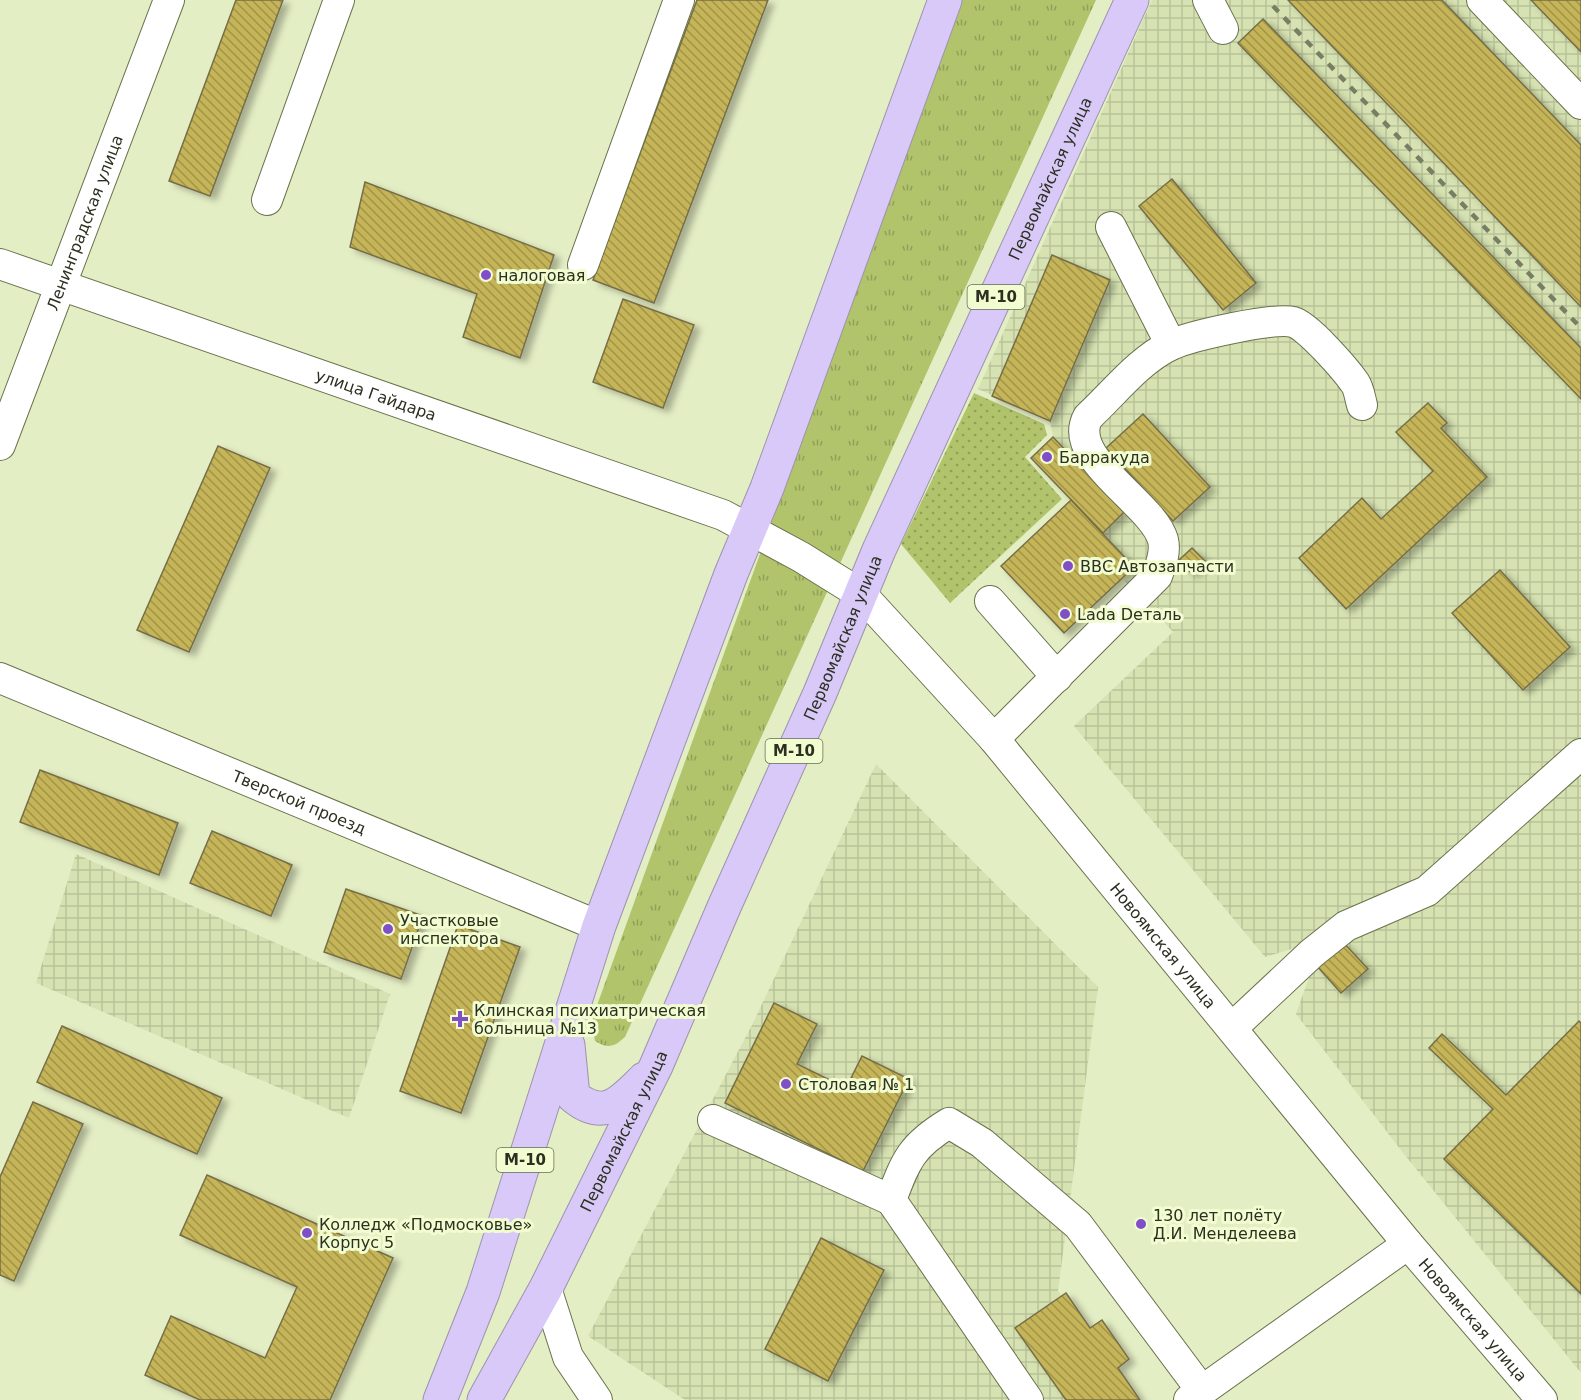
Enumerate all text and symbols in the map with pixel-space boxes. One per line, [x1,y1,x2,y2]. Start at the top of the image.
street label: Первомайская улица [1004,94,1096,263]
street label: Ленинградская улица [43,132,126,313]
place label: налоговая [498,266,585,285]
marker: налоговая [479,268,493,282]
road number: М-10 [968,285,1024,309]
street label: улица Гайдара [313,365,439,424]
place label: Барракуда [1059,448,1150,467]
marker: Барракуда [1040,450,1054,464]
street label: Первомайская улица [799,552,885,723]
place label: ВВС Автозапчасти [1080,557,1234,576]
marker: ВВС Автозапчасти [1061,559,1075,573]
place label: Lada Dеталь [1077,605,1182,624]
marker: Lada Dеталь [1058,607,1072,621]
road number: М-10 [766,739,822,763]
street label: Тверской проезд [229,765,369,838]
street label: Новоямская улица [1106,879,1220,1012]
place label: Участковые инспектора [400,911,499,948]
marker: Участковые инспектора [381,922,395,936]
place label: Клинская психиатрическая больница №13 [474,1001,706,1038]
marker: Клинская психиатрическая больница №13 [451,1010,469,1028]
street label: Первомайская улица [576,1048,671,1215]
place label: Столовая № 1 [798,1075,914,1094]
marker: Столовая № 1 [779,1077,793,1091]
road number: М-10 [496,1148,554,1172]
place label: 130 лет полёту Д.И. Менделеева [1153,1206,1297,1243]
place label: Колледж «Подмосковье» Корпус 5 [319,1215,532,1252]
marker: 130 лет полёту Д.И. Менделеева [1134,1217,1148,1231]
marker: Колледж «Подмосковье» Корпус 5 [300,1226,314,1240]
street label: Новоямская улица [1415,1254,1531,1385]

